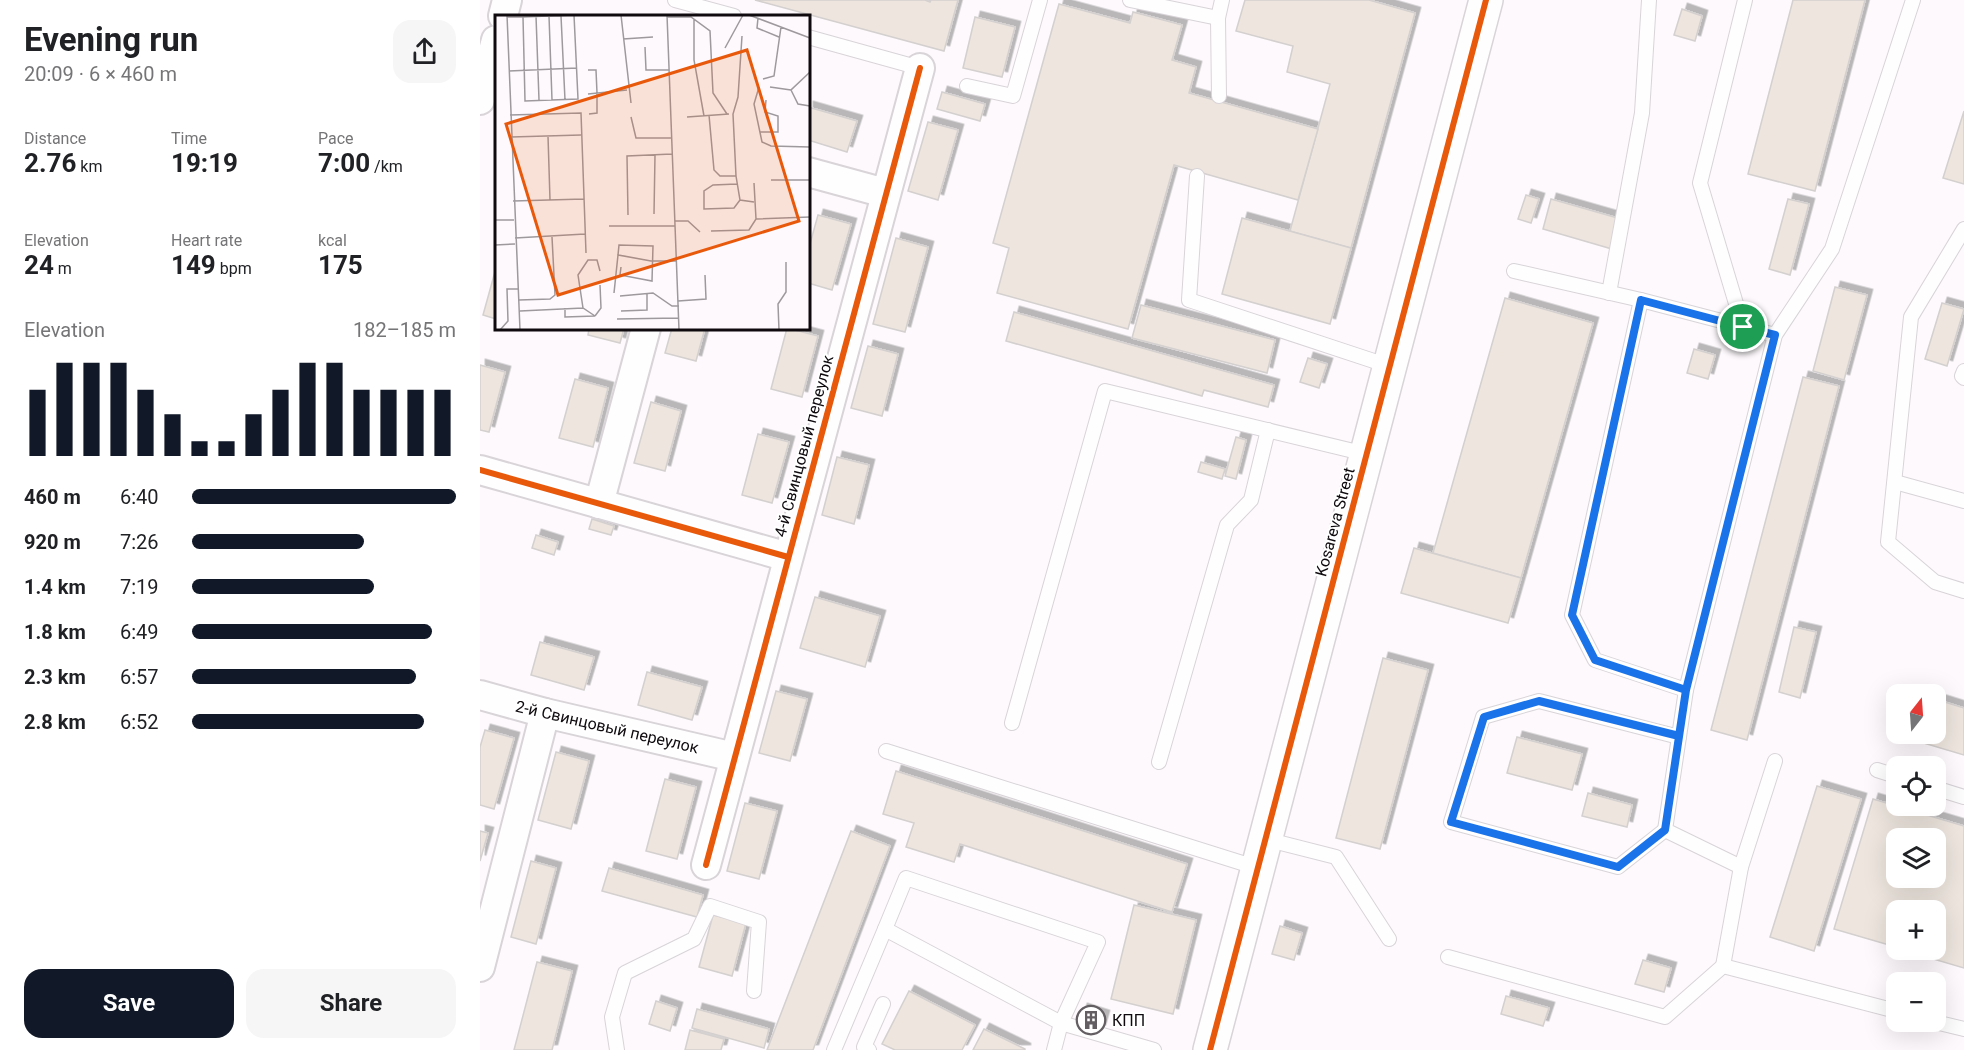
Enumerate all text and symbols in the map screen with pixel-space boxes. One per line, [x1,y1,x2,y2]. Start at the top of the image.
inset map [495,15,810,330]
text: Evening run [24,20,198,59]
button: share [393,20,456,83]
text: 20:09 · 6 × 460 m [24,62,177,86]
text: Distance [24,129,86,148]
text: Time [171,129,207,148]
text: Pace [318,129,354,148]
text: 2.76 [24,148,76,178]
text: 19:19 [171,148,238,178]
text: 7:00 [318,148,370,178]
text: km [76,157,102,176]
text: /km [370,157,403,176]
text: Elevation [24,231,89,250]
text: Heart rate [171,231,242,250]
text: kcal [318,231,347,250]
text: 24 [24,250,54,280]
text: 149 [171,250,216,280]
text: 175 [318,250,363,280]
text: m [54,259,72,278]
text: bpm [216,259,252,278]
pin [1717,301,1768,352]
icon: arrive [1726,310,1759,343]
text: Elevation [24,318,105,342]
text: 182–185 m [353,318,456,342]
street label: 4-й Свинцовый переулок [771,353,838,539]
street label: Kosareva Street [1311,465,1359,579]
text: 460 m [24,485,81,509]
text: 6:40 [120,485,159,509]
text: 920 m [24,530,81,554]
text: 7:26 [120,530,159,554]
text: 1.4 km [24,575,86,599]
text: 7:19 [120,575,159,599]
text: 1.8 km [24,620,86,644]
text: 6:49 [120,620,159,644]
text: 2.3 km [24,665,86,689]
text: 6:57 [120,665,159,689]
north arrow [1886,684,1946,744]
map controls [1886,684,1946,1032]
street label: 2-й Свинцовый переулок [514,697,701,757]
text: 2.8 km [24,710,86,734]
text: 6:52 [120,710,159,734]
button: locate [1886,756,1946,816]
button: layers [1886,828,1946,888]
button: + [1886,900,1946,960]
button: Save [24,969,234,1038]
button: Share [246,969,456,1038]
button: − [1886,972,1946,1032]
building icon: КПП [1075,1004,1107,1036]
place label: КПП [1112,1011,1145,1030]

